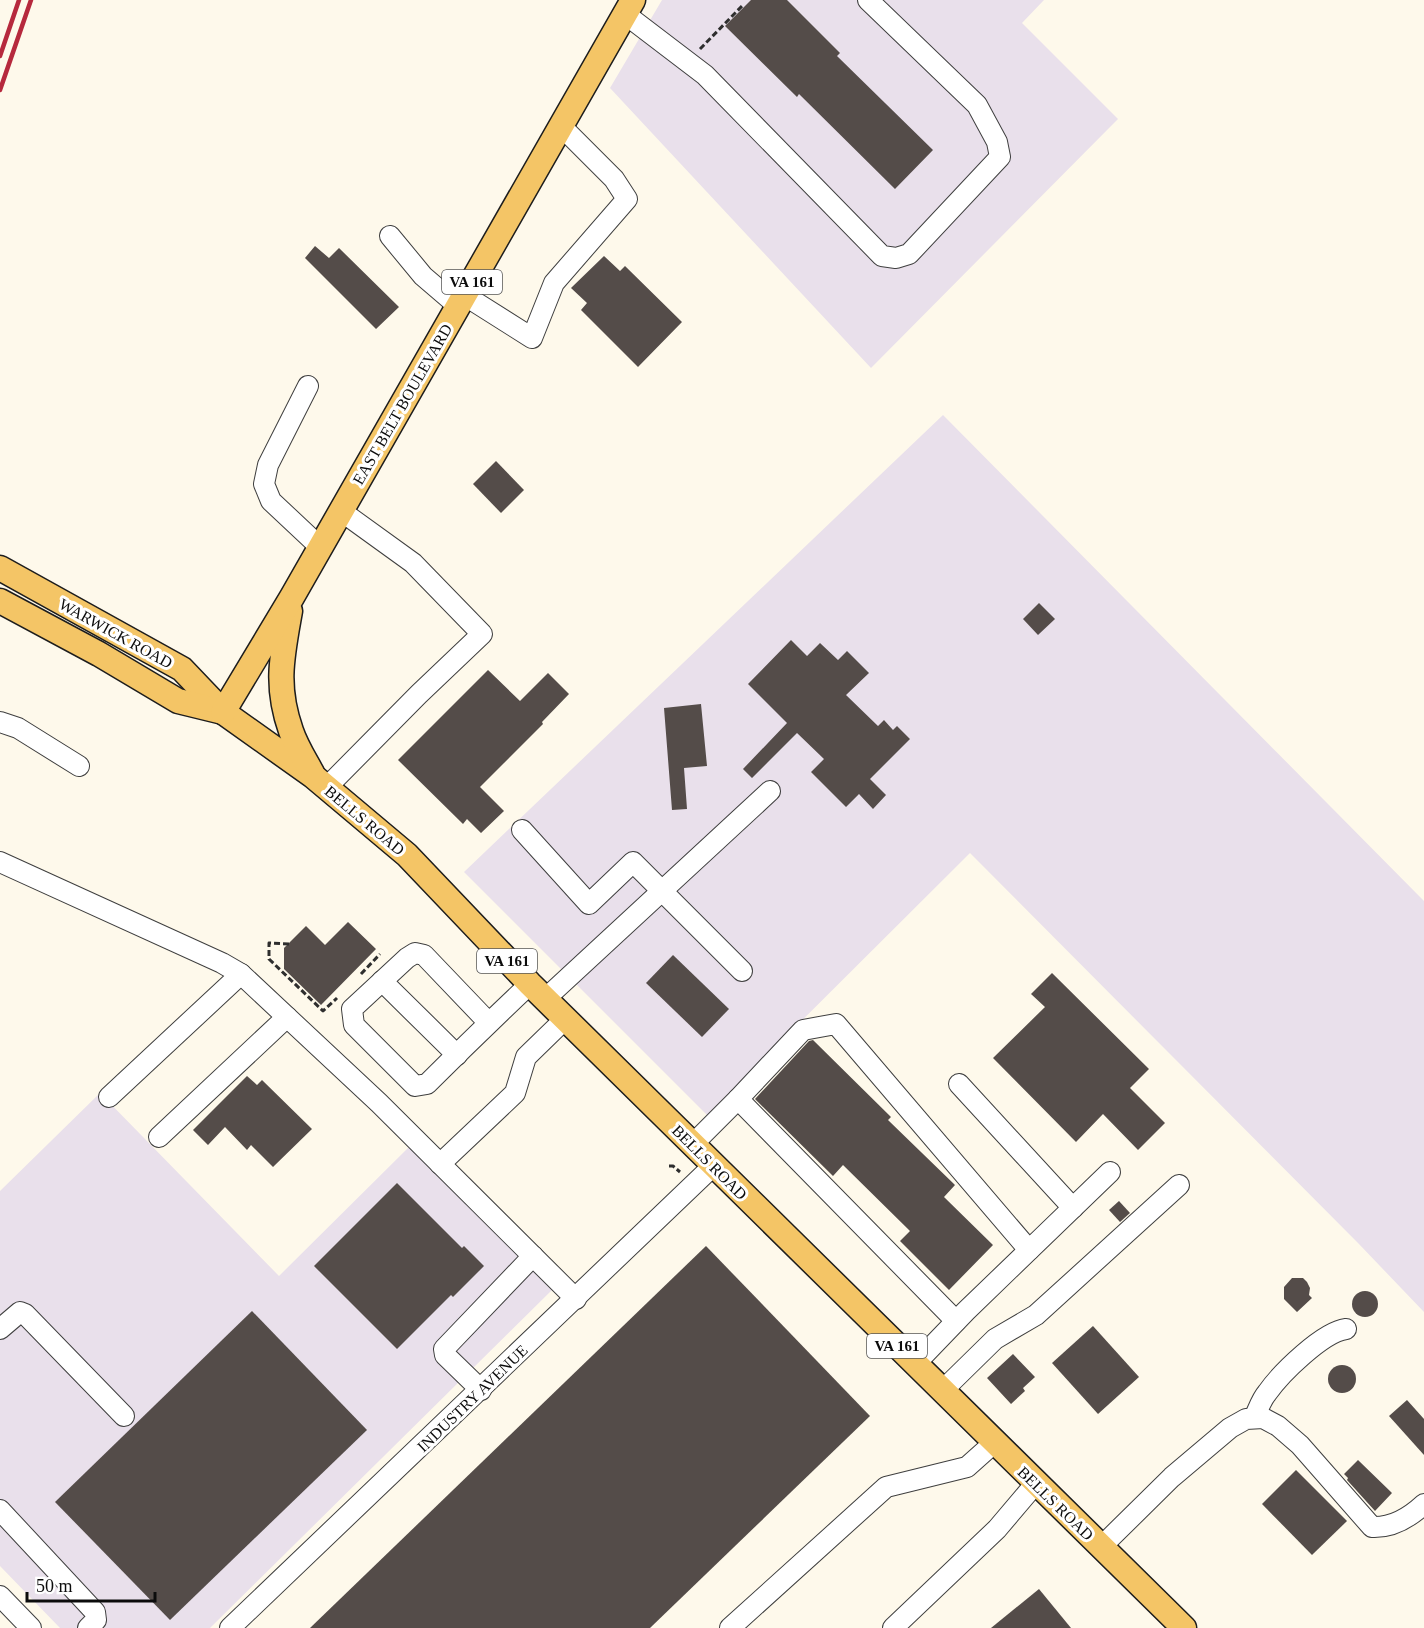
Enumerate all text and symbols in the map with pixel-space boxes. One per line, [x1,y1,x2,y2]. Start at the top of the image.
road number: VA 161 [442,270,502,294]
street label: EAST BELT BOULEVARD [349,321,455,488]
street label: WARWICK ROAD [56,595,175,672]
street label: BELLS ROAD [322,782,408,858]
road number: VA 161 [477,949,537,973]
street label: BELLS ROAD [669,1122,750,1203]
road number: VA 161 [867,1334,927,1358]
street label: INDUSTRY AVENUE [414,1341,531,1455]
street label: BELLS ROAD [1014,1463,1097,1544]
scale bar [27,1565,154,1603]
text: 50 m [36,1576,73,1596]

